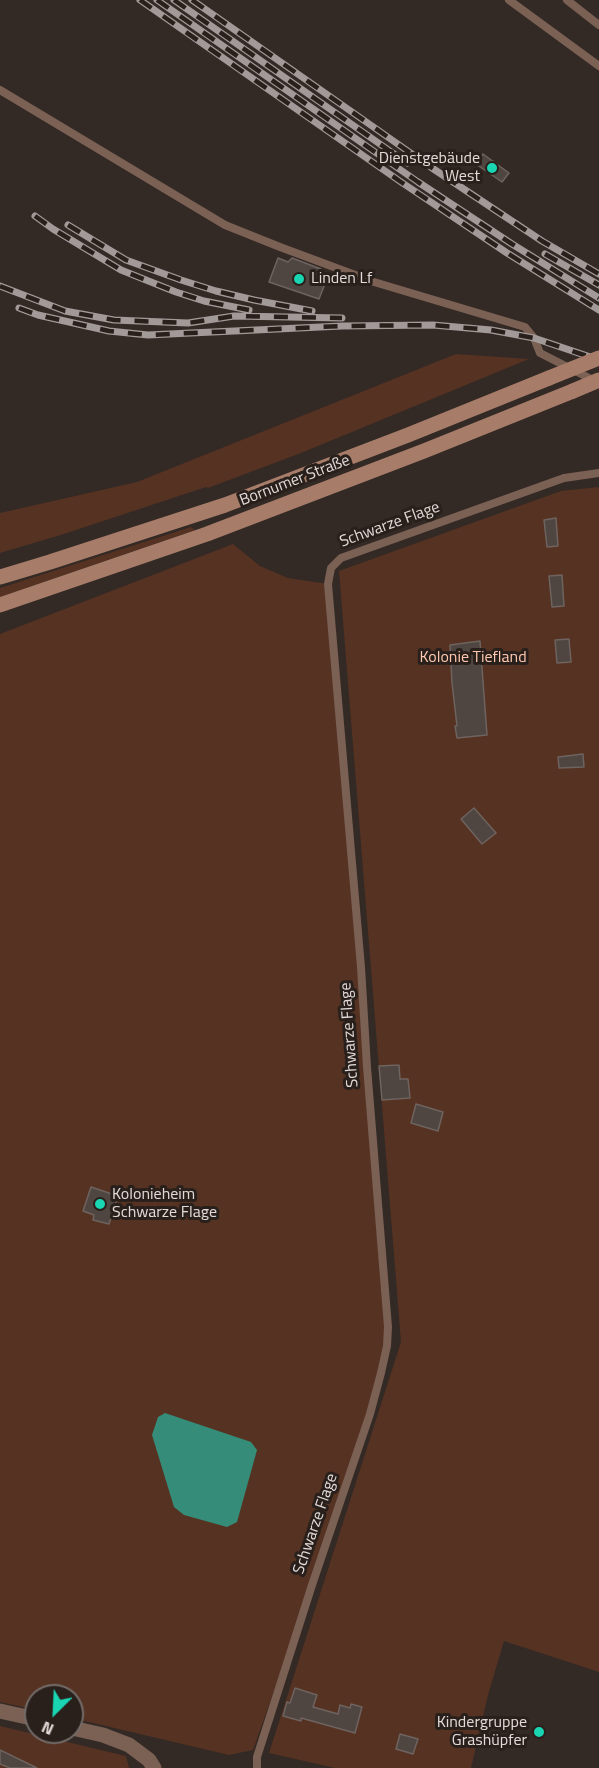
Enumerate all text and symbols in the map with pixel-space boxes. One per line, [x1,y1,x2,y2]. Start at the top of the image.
place label: Dienstgebäude West [379,149,480,187]
marker: Dienstgebäude West [485,161,499,175]
place label: Linden Lf [311,269,372,289]
marker: Linden Lf [292,272,306,286]
street label: Bornumer Straße [237,451,353,511]
street label: Schwarze Flage [337,498,443,552]
park label: Kolonie Tiefland [419,648,527,668]
street label: Schwarze Flage [337,982,363,1088]
place label: Kolonieheim Schwarze Flage [112,1185,217,1223]
marker: Kolonieheim Schwarze Flage [93,1197,107,1211]
street label: Schwarze Flage [290,1471,342,1577]
north arrow [24,1684,84,1744]
place label: Kindergruppe Grashüpfer [437,1713,527,1751]
text: N [38,1715,57,1742]
marker: Kindergruppe Grashüpfer [532,1725,546,1739]

